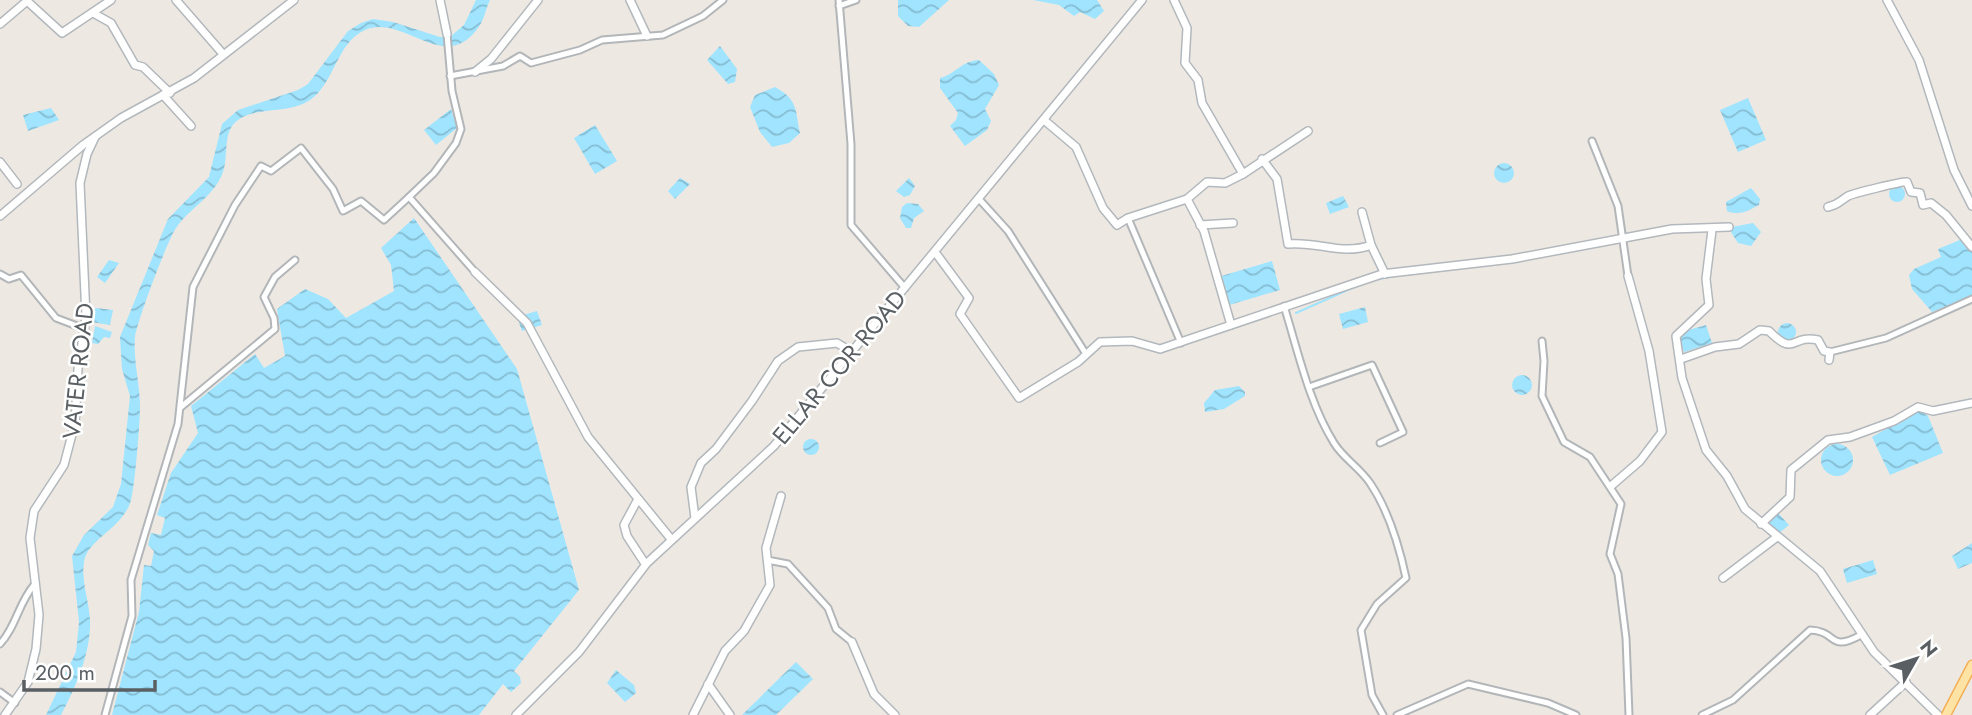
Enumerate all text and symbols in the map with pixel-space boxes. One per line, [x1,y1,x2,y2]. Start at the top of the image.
street label: ELLAR COR ROAD [764,282,914,452]
street label: VATER ROAD [53,301,103,441]
north arrow [1881,624,1951,694]
text: N [1914,634,1944,663]
scale bar [24,648,156,692]
text: 200 m [35,658,95,688]

